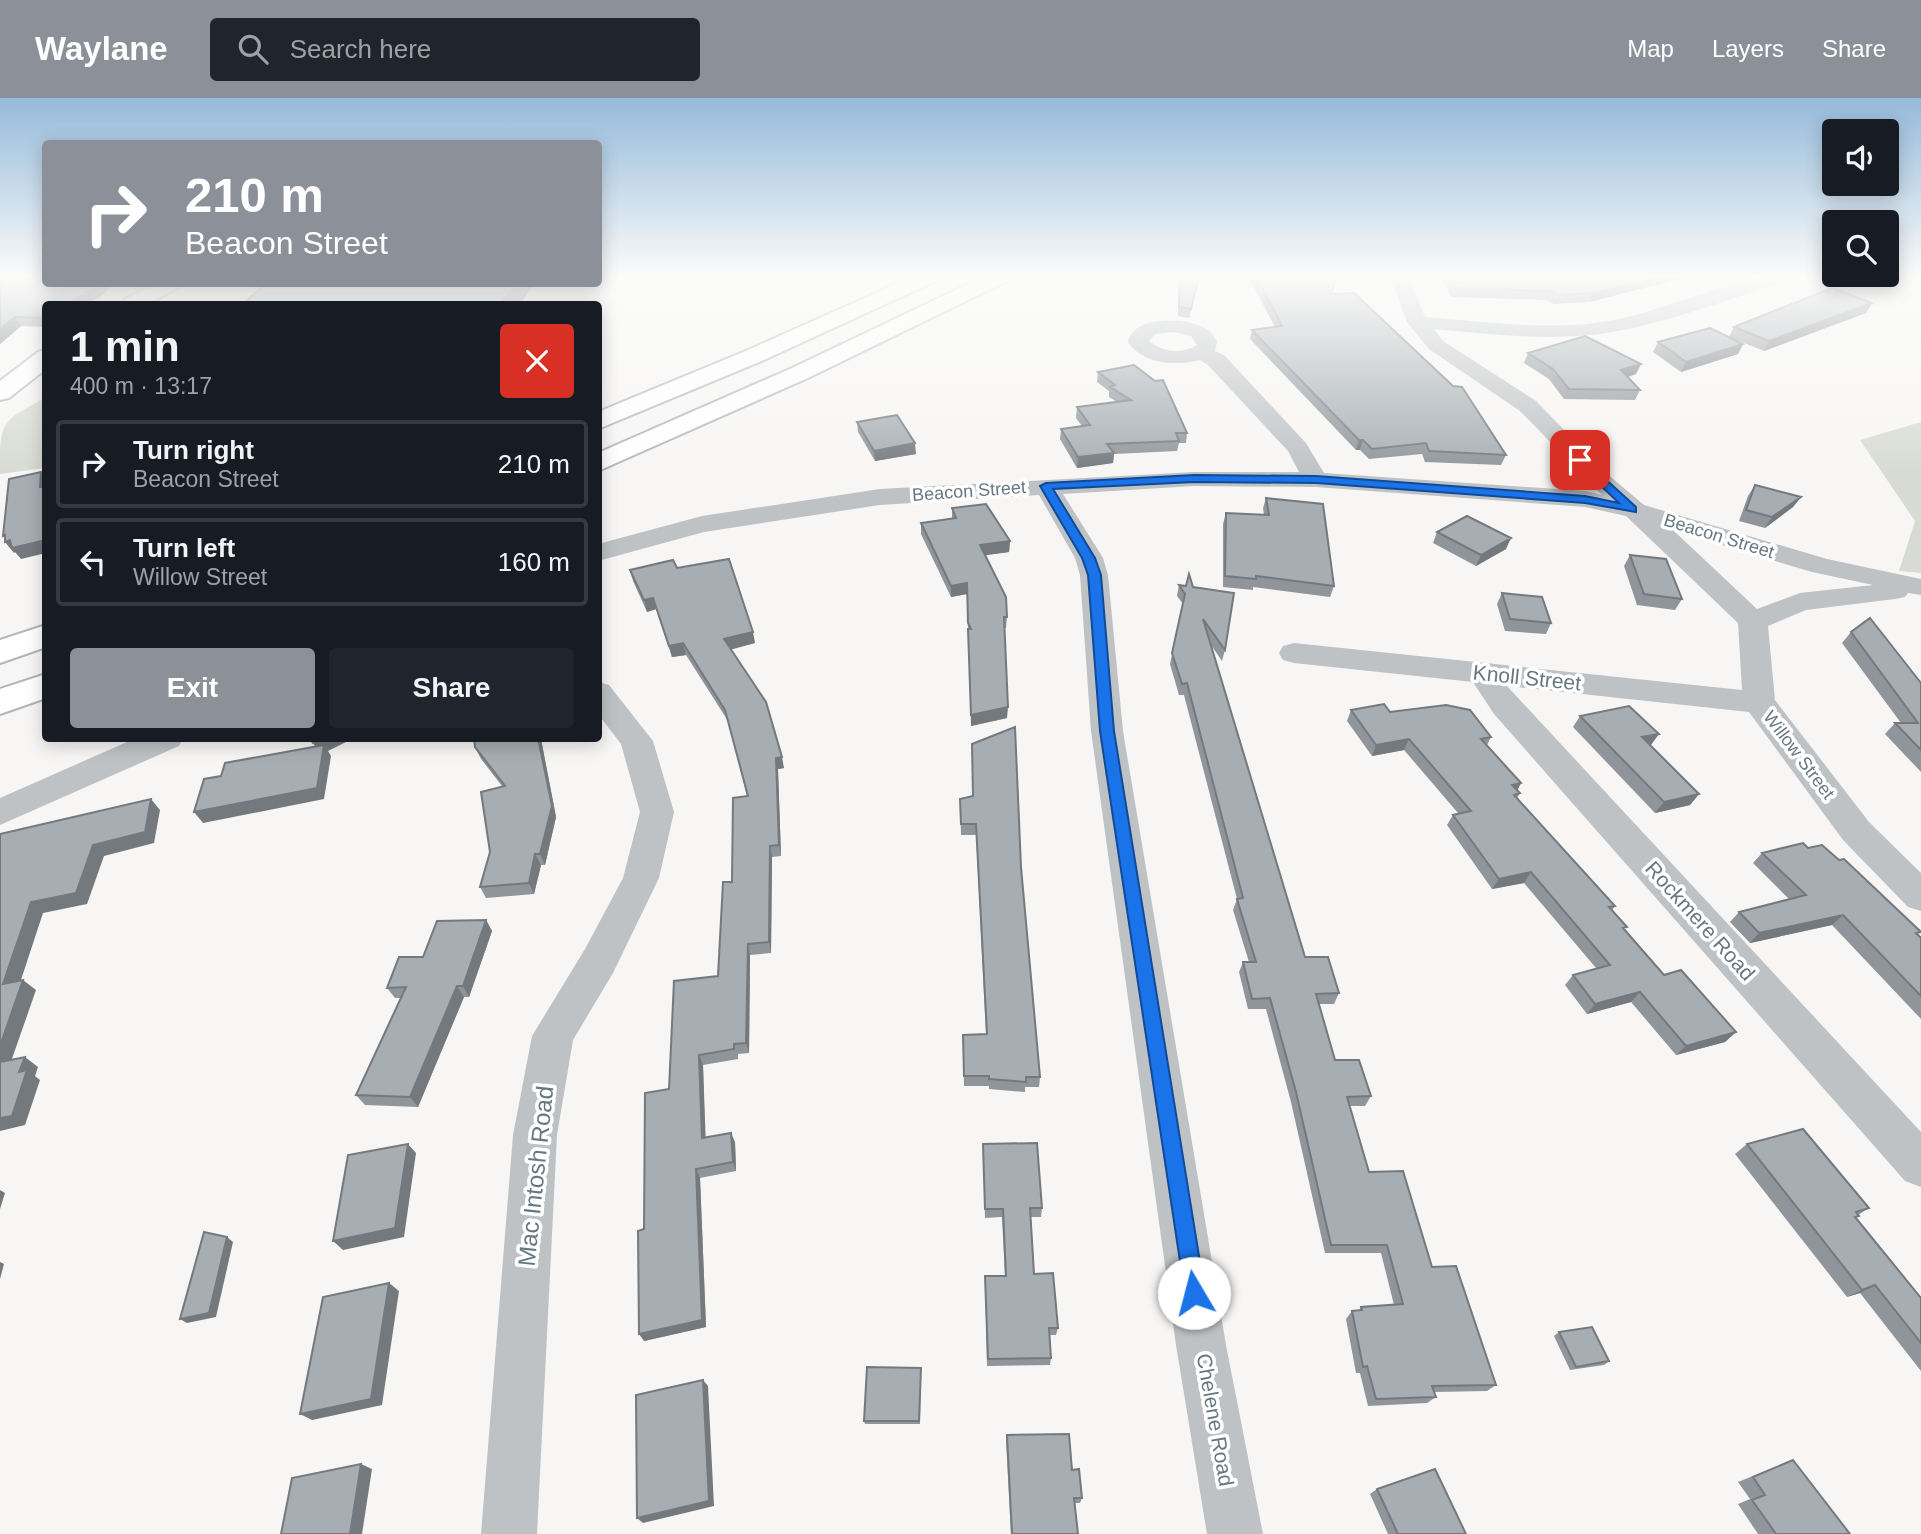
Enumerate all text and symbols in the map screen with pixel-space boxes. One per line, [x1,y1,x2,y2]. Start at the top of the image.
search box [210,18,700,81]
text: Waylane [35,30,168,67]
icon: search [234,30,272,68]
text: Search here [290,34,431,64]
text: Map [1627,35,1674,62]
text: Layers [1712,35,1784,62]
text: Share [1822,35,1886,62]
map controls [1822,119,1899,287]
button: sound [1822,119,1899,196]
icon: right [70,168,161,259]
text: 210 m [185,168,324,222]
button: search [1822,210,1899,287]
text: Beacon Street [185,225,388,261]
text: 1 min [70,323,180,370]
button: close [500,324,574,398]
text: 400 m · 13:17 [70,373,212,399]
pin [1550,430,1610,490]
text: Turn right [133,435,254,465]
icon: arrive [1561,441,1599,479]
icon: right [74,445,112,483]
text: 210 m [498,449,570,479]
text: Beacon Street [133,466,279,492]
street label: Beacon Street [911,477,1027,505]
street label: Beacon Street [1662,510,1776,562]
text: Turn left [133,533,235,563]
icon: left [74,543,112,581]
text: 160 m [498,547,570,577]
text: Willow Street [133,564,267,590]
button: Exit [70,648,315,728]
button: Share [329,648,574,728]
street label: Knoll Street [1472,660,1582,695]
street label: Willow Street [1759,707,1839,803]
street label: Rockmere Road [1641,857,1760,985]
street label: Mac Intosh Road [513,1084,558,1268]
position arrow [1157,1256,1231,1330]
street label: Chelene Road [1193,1352,1238,1488]

